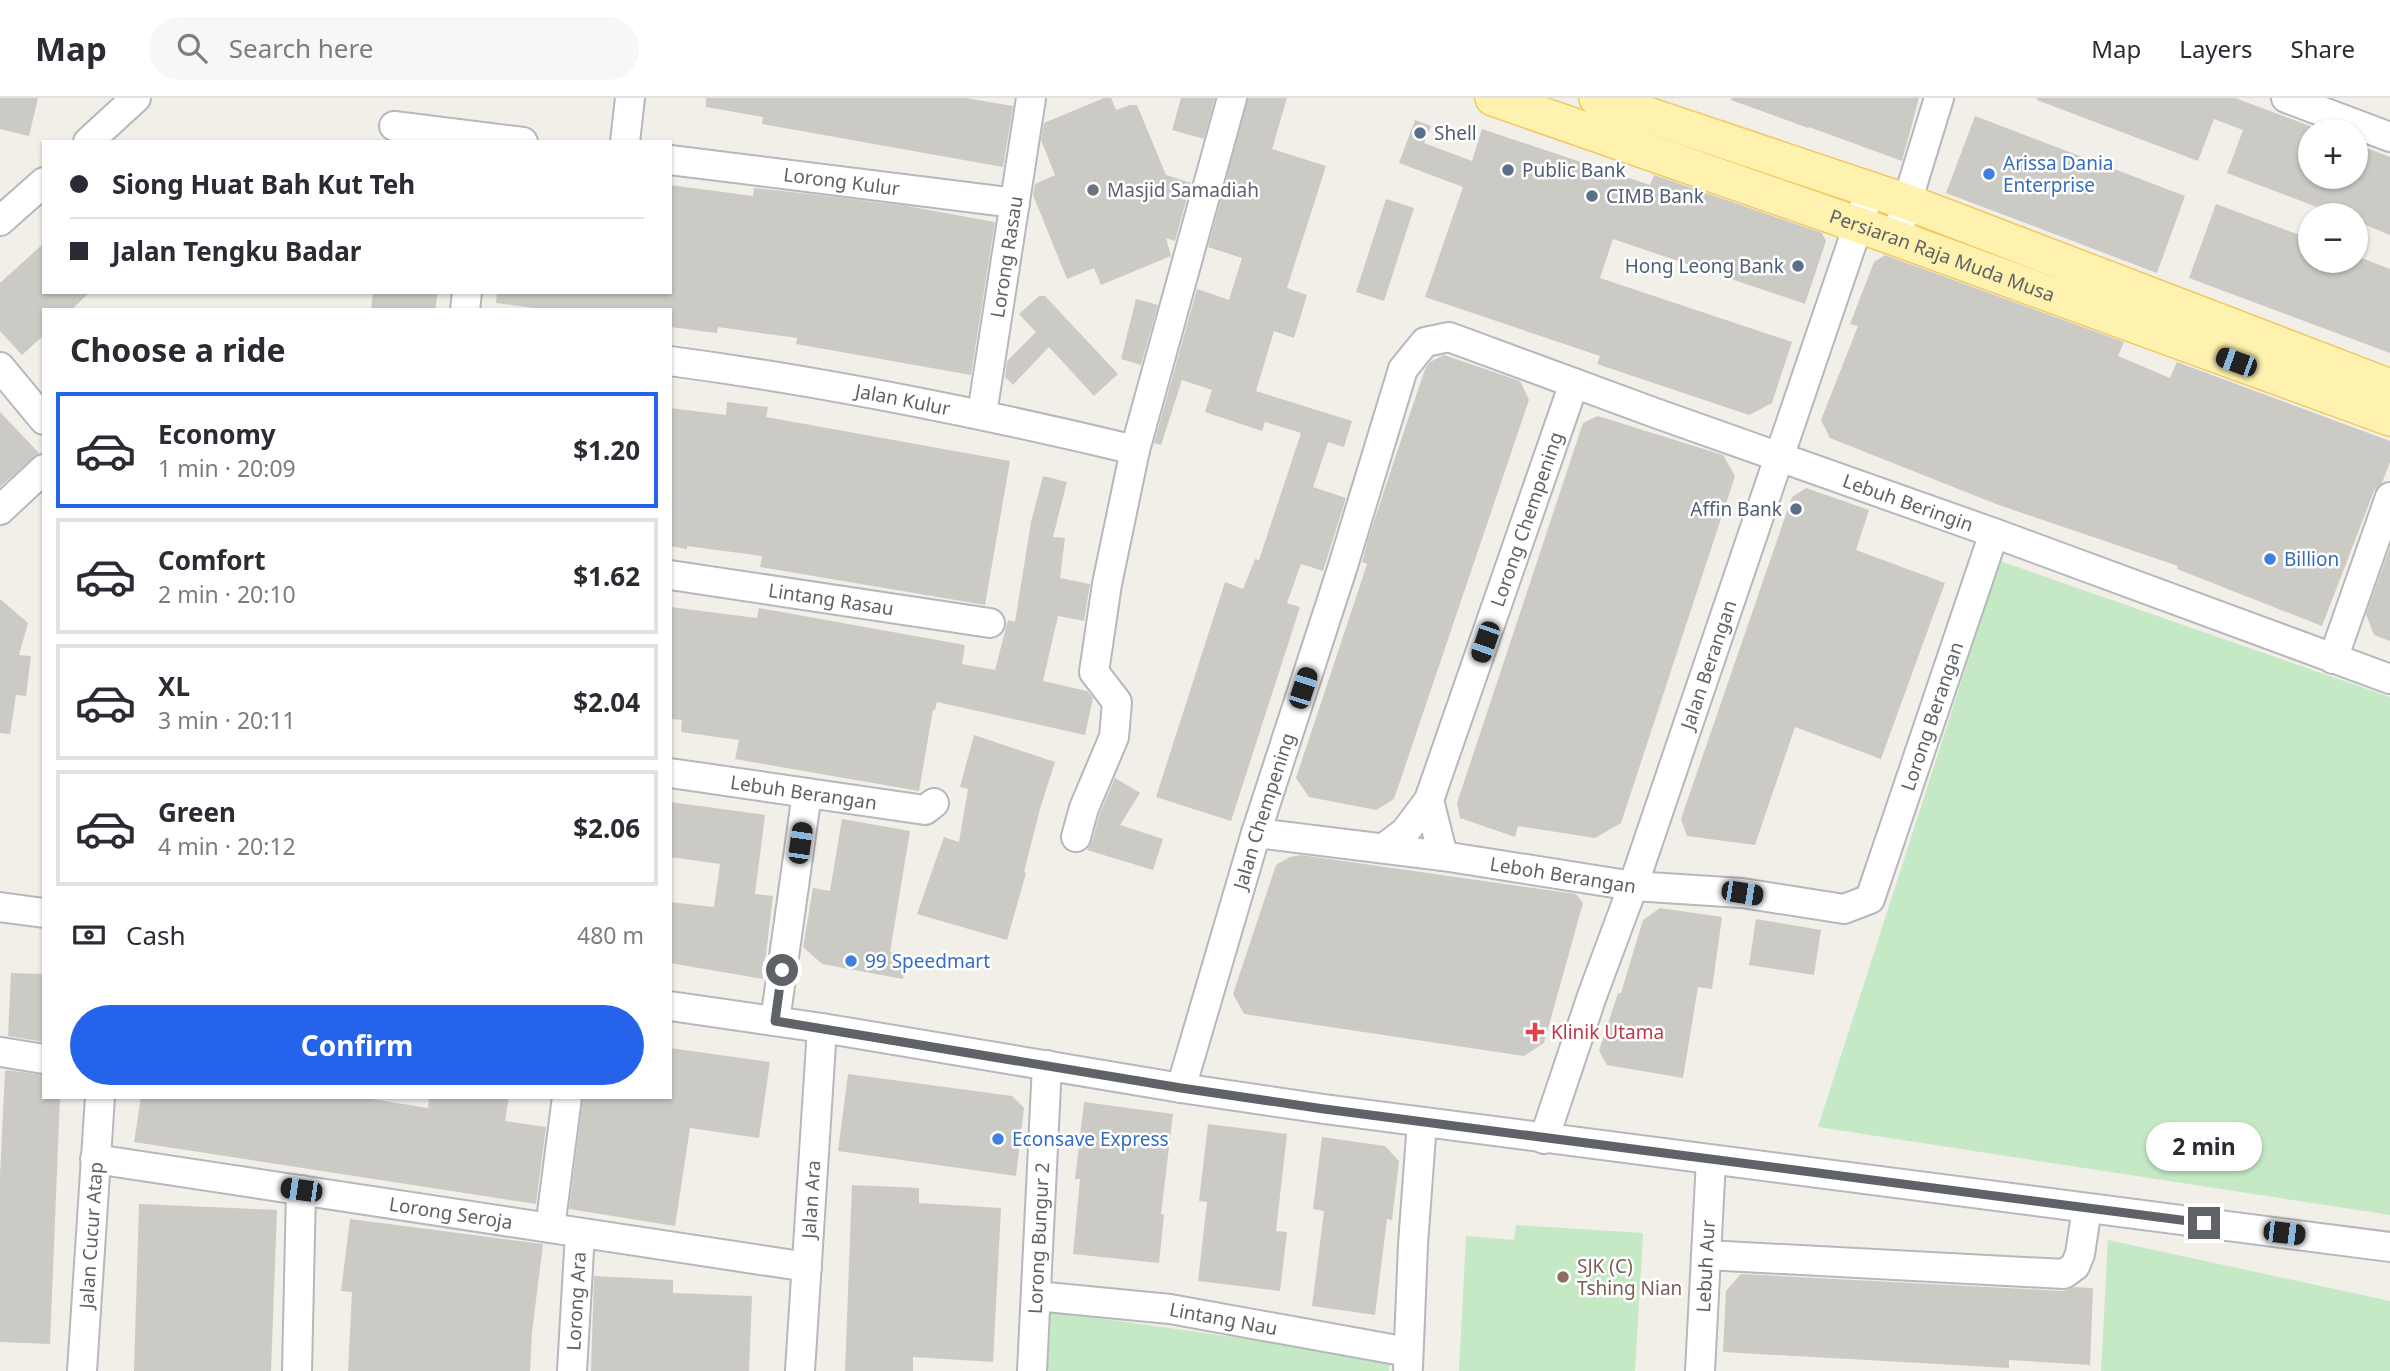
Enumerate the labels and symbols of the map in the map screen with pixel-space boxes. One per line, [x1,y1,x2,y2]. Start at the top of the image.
place label: Shell [1434,120,1477,146]
marker: Shell [1412,125,1428,141]
place label: Arissa Dania Enterprise [2003,150,2114,198]
place label: Public Bank [1522,157,1626,183]
street label: Lorong Kulur [782,161,901,202]
marker: Public Bank [1500,162,1516,178]
marker: Arissa Dania Enterprise [1981,166,1997,182]
place label: Masjid Samadiah [1107,177,1259,203]
marker: Masjid Samadiah [1085,182,1101,198]
place label: CIMB Bank [1606,183,1704,209]
marker: CIMB Bank [1584,188,1600,204]
street label: Lorong Rasau [984,194,1029,320]
street label: Persiaran Raja Muda Musa [1826,203,2059,308]
place label: Hong Leong Bank [1625,253,1784,279]
marker: Hong Leong Bank [1790,258,1806,274]
car [2213,345,2260,379]
street label: Jalan Kulur [851,377,953,421]
street label: Lorong Chempening [1484,428,1569,610]
street label: Lebuh Beringin [1839,468,1977,538]
place label: Affin Bank [1690,496,1782,522]
marker: Affin Bank [1788,501,1804,517]
place label: Billion [2284,546,2339,572]
marker: Billion [2262,551,2278,567]
street label: Lintang Rasau [767,577,896,621]
street label: Jalan Berangan [1674,597,1742,735]
car [1469,619,1502,665]
street label: Lorong Berangan [1895,638,1969,794]
car [1287,665,1320,711]
street label: Jalan Chempening [1227,729,1301,894]
street label: Lebuh Berangan [729,769,879,816]
car [787,821,814,865]
street label: Leboh Berangan [1488,851,1638,899]
car [1720,879,1765,907]
place label: 99 Speedmart [865,948,990,974]
marker: 99 Speedmart [843,953,859,969]
route start [766,954,798,986]
place label: Klinik Utama [1551,1019,1664,1045]
marker: Klinik Utama [1525,1022,1545,1042]
callout: 2 min [2146,1122,2262,1170]
place label: Econsave Express [1012,1126,1169,1152]
marker: Econsave Express [990,1131,1006,1147]
street label: Jalan Ara [795,1159,826,1241]
street label: Jalan Cucur Atap [73,1161,109,1311]
street label: Lorong Bungur 2 [1022,1162,1055,1315]
car [279,1177,324,1203]
street label: Lorong Seroja [387,1191,514,1235]
route end [2188,1207,2220,1239]
street label: Lebuh Aur [1690,1219,1721,1313]
car [2262,1220,2307,1246]
street label: Lorong Ara [560,1251,592,1351]
place label: SJK (C) Tshing Nian [1577,1253,1682,1301]
marker: SJK (C) Tshing Nian [1555,1269,1571,1285]
street label: Lintang Nau [1167,1296,1280,1341]

